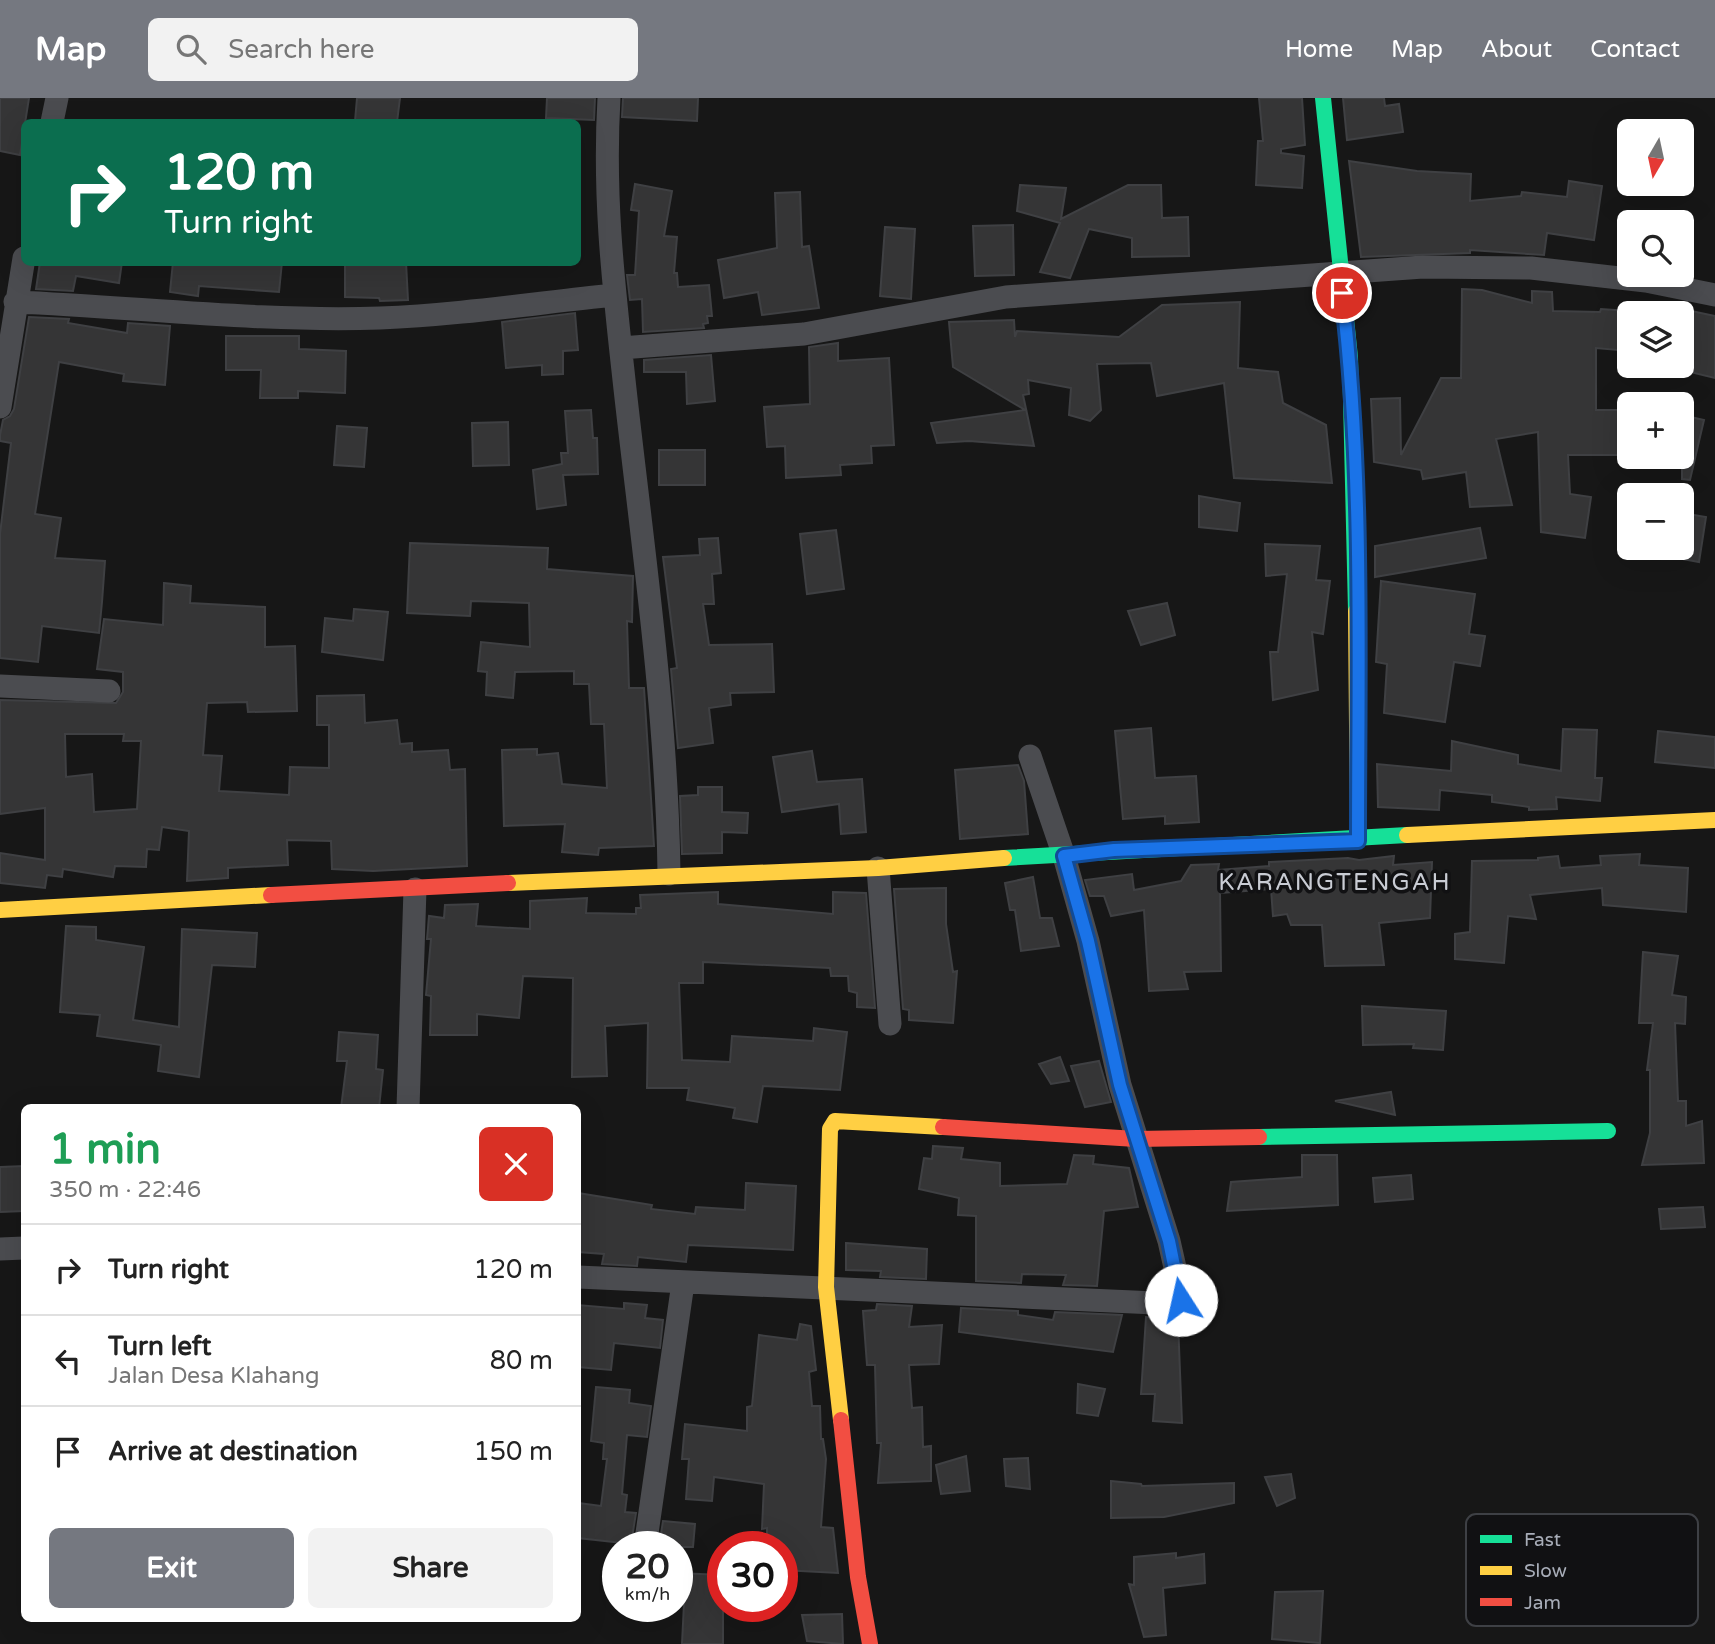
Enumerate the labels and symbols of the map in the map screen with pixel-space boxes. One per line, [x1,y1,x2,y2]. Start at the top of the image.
north arrow [1617,119,1694,196]
pin [1312,263,1372,323]
district label: KARANGTENGAH [1218,868,1452,897]
position arrow [1144,1263,1218,1337]
legend [1466,1514,1698,1626]
text: Fast [1524,1529,1561,1551]
speed limit sign: 30 [707,1531,798,1622]
text: Slow [1524,1560,1567,1582]
text: Jam [1524,1592,1561,1614]

